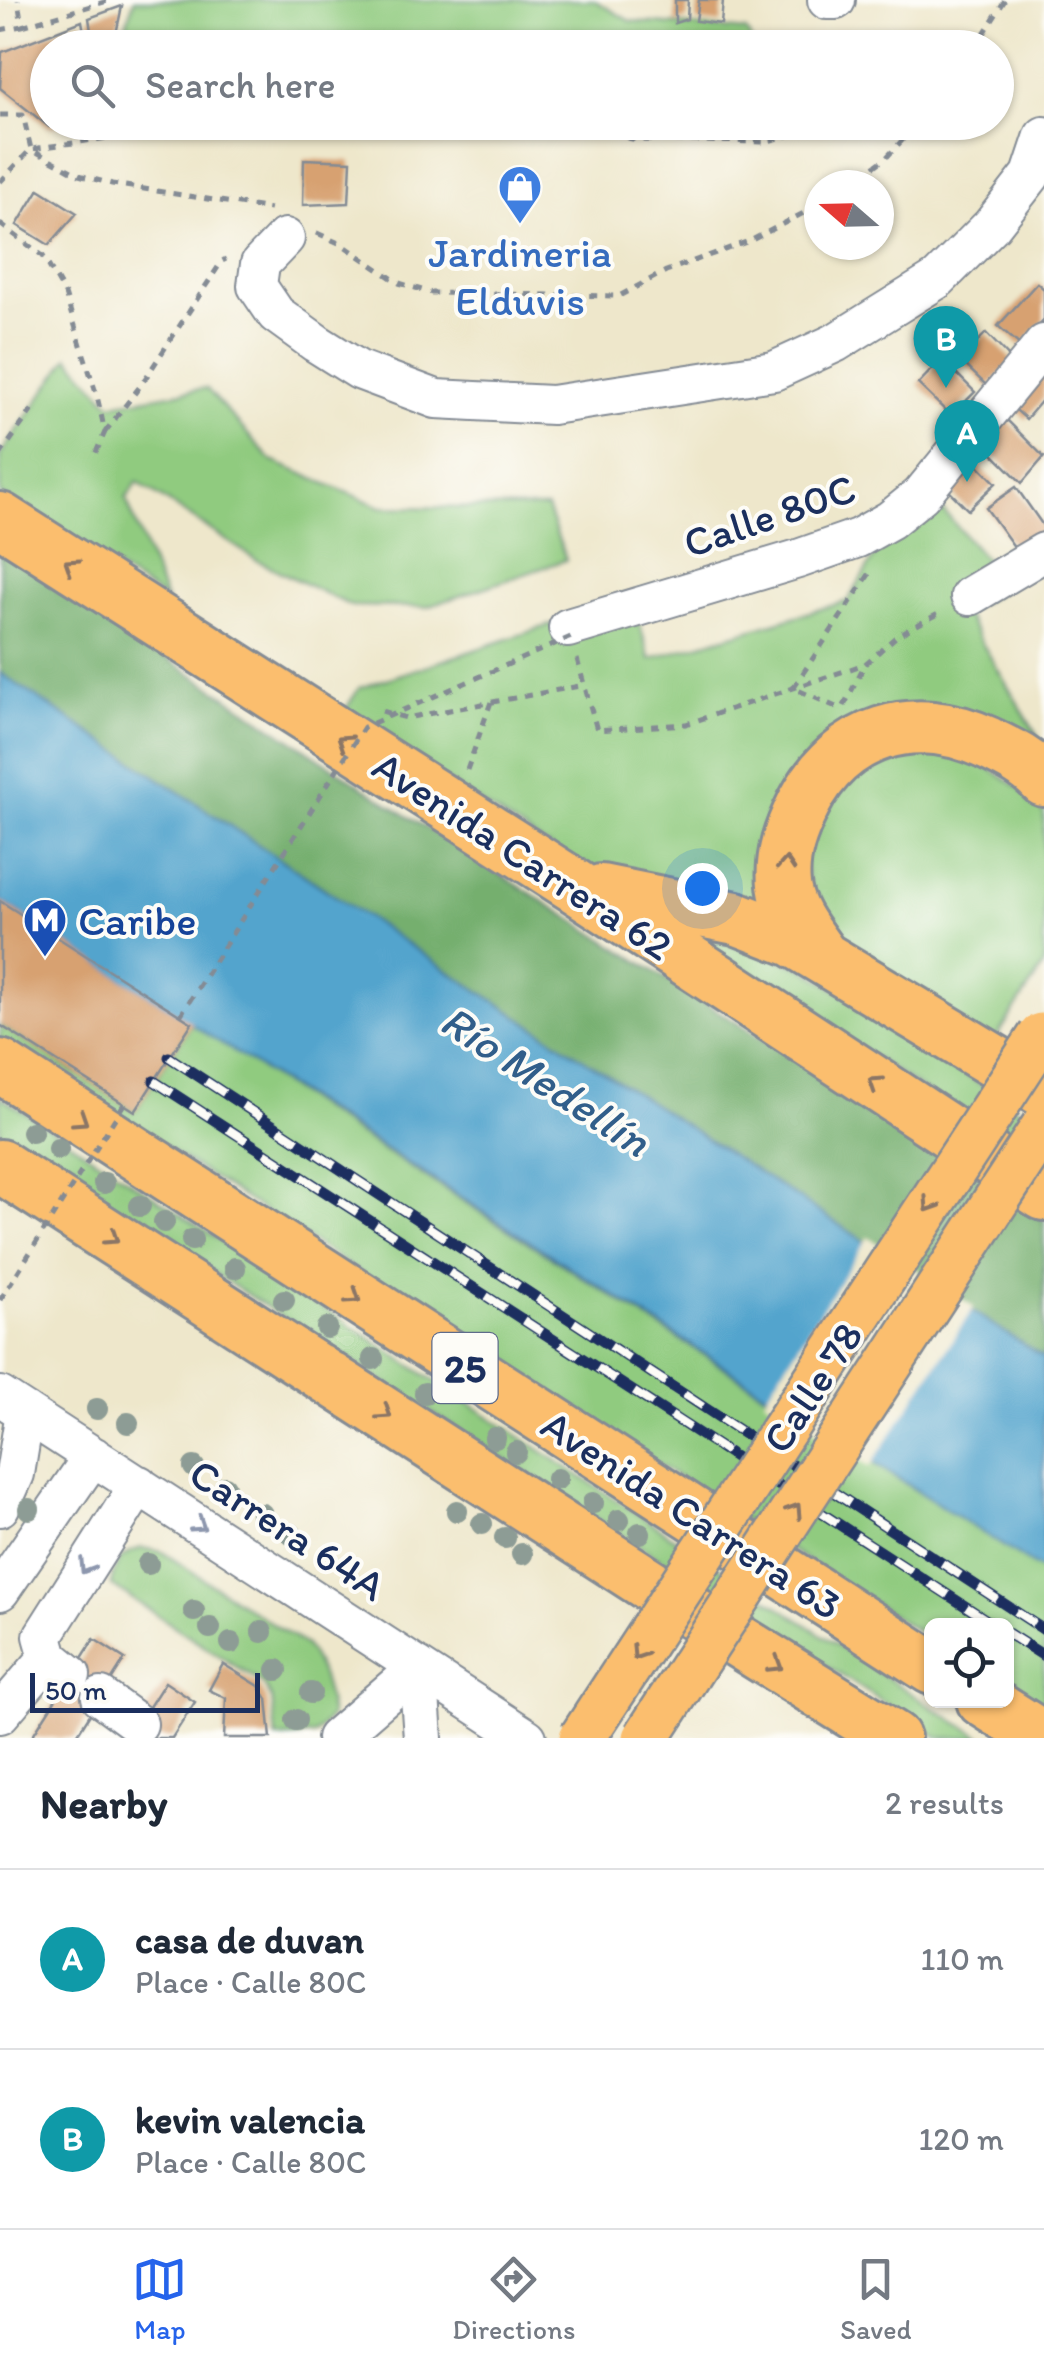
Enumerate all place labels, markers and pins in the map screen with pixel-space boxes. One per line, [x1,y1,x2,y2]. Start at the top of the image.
shop icon: Jardineria Elduvis [497,164,543,225]
place label: Jardineria Elduvis [428,227,612,326]
pin: B [914,306,978,388]
pin: A [934,400,1000,482]
place label: Caribe [78,895,196,946]
metro station icon: Caribe [22,897,68,958]

